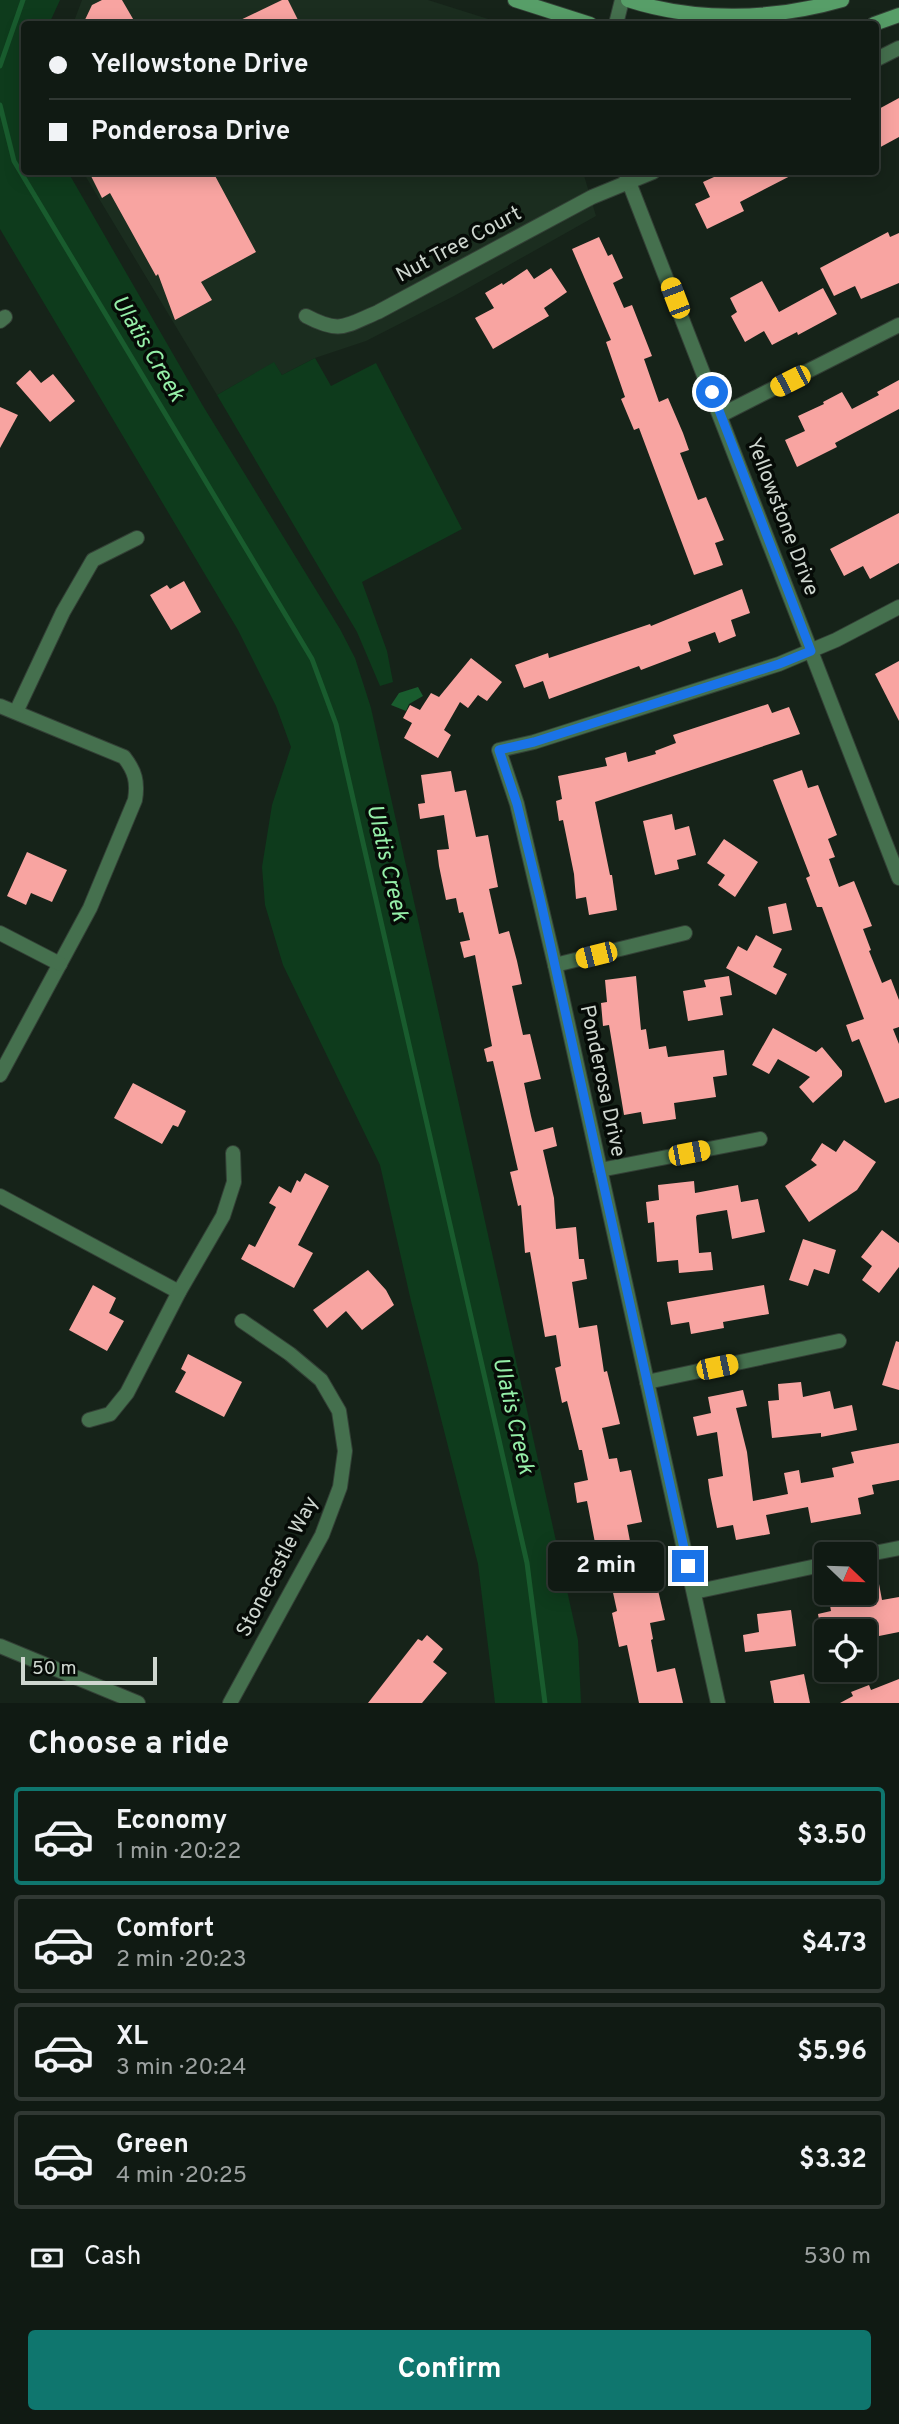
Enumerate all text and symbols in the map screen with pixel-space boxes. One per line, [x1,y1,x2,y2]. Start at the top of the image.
text: Yellowstone Drive [91,49,308,82]
text: Ponderosa Drive [91,116,290,149]
street label: Nut Tree Court [392,201,526,289]
car [658,275,693,321]
water label: Ulatis Creek [104,290,190,408]
car [767,362,814,400]
route start [696,376,728,408]
street label: Yellowstone Drive [739,434,825,600]
water label: Ulatis Creek [358,802,414,925]
car [574,940,619,970]
street label: Ponderosa Drive [573,1002,631,1160]
car [667,1139,712,1167]
car [695,1352,740,1382]
water label: Ulatis Creek [484,1355,540,1478]
street label: Stonecastle Way [231,1492,325,1642]
callout: 2 min [548,1542,664,1590]
north arrow [814,1542,877,1605]
map controls [814,1542,877,1682]
route end [672,1550,704,1582]
text: 2 min [576,1552,636,1581]
button: locate [814,1619,877,1682]
scale bar [21,1654,158,1686]
text: 50 m [32,1657,77,1681]
text: Choose a ride [28,1725,229,1765]
icon: car [32,1805,95,1868]
text: Economy [116,1805,227,1838]
text: $3.50 [797,1820,867,1853]
text: 1 min · 20:22 [116,1838,241,1867]
icon: car [32,1913,95,1976]
text: Comfort [116,1913,214,1946]
text: $4.73 [801,1928,867,1961]
text: 2 min · 20:23 [116,1946,247,1975]
icon: car [32,2021,95,2084]
text: XL [116,2021,148,2054]
text: $5.96 [797,2036,867,2069]
text: 3 min · 20:24 [116,2054,246,2083]
icon: car [32,2129,95,2192]
text: Green [116,2129,189,2162]
text: $3.32 [799,2144,867,2177]
text: 4 min · 20:25 [116,2162,247,2191]
icon: cash [28,2239,66,2277]
text: Cash [84,2241,141,2274]
text: 530 m [803,2243,871,2272]
button: Confirm [28,2330,871,2410]

